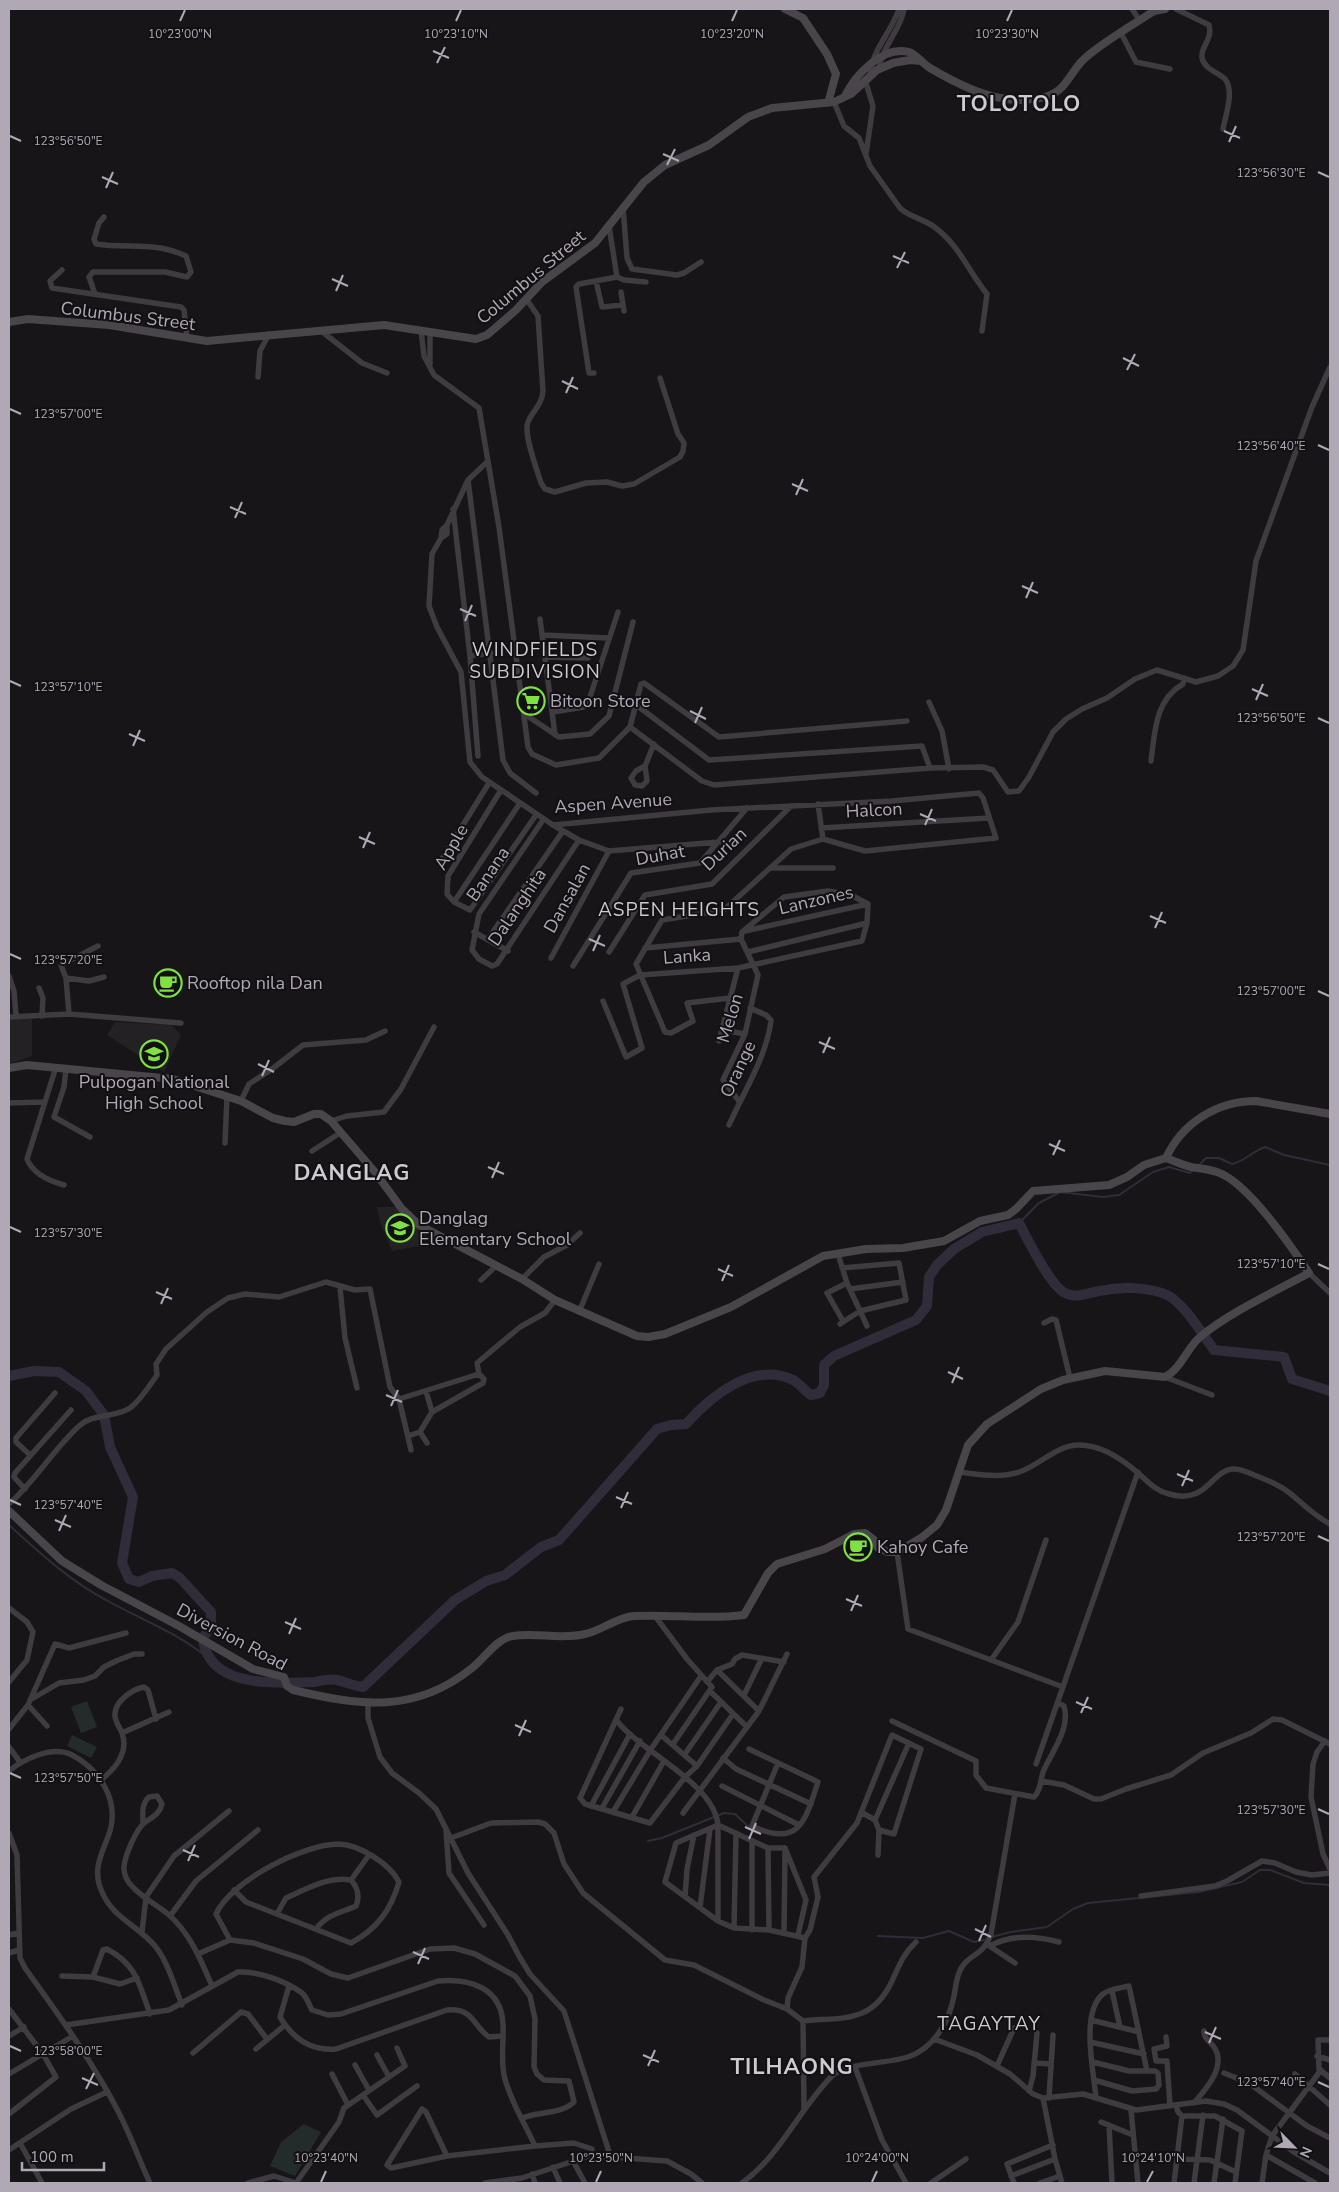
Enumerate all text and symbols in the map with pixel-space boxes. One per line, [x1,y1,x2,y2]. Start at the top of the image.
text: 10°23'00"N [148,26,212,42]
text: 10°23'10"N [424,26,488,42]
text: 10°23'20"N [700,26,764,42]
text: 10°23'30"N [975,26,1039,42]
district label: TOLOTOLO [957,89,1081,119]
text: 123°56'50"E [33,133,103,149]
text: 123°56'30"E [1236,165,1306,181]
street label: Columbus Street [471,224,591,330]
street label: Columbus Street [59,296,197,336]
text: 123°57'00"E [33,406,103,422]
text: 123°56'40"E [1236,438,1306,454]
district label: WINDFIELDS SUBDIVISION [469,637,601,685]
text: 123°57'10"E [33,679,103,695]
supermarket icon: Bitoon Store [516,686,546,716]
place label: Bitoon Store [550,689,651,713]
text: 123°56'50"E [1236,710,1306,726]
street label: Aspen Avenue [553,787,673,819]
street label: Halcon [845,797,903,823]
street label: Apple [428,820,474,874]
street label: Durian [696,822,752,876]
street label: Duhat [634,839,687,871]
street label: Banana [461,842,515,906]
street label: Dansalan [538,859,596,937]
street label: Dalanghita [482,863,552,951]
street label: Lanzones [776,880,856,920]
district label: ASPEN HEIGHTS [598,897,760,923]
street label: Lanka [662,942,712,970]
text: 123°57'20"E [33,952,103,968]
cafe icon: Rooftop nila Dan [153,968,183,998]
place label: Rooftop nila Dan [187,971,323,995]
text: 123°57'00"E [1236,983,1306,999]
street label: Melon [711,990,749,1046]
street label: Orange [714,1037,762,1101]
school or university icon: Pulpogan National High School [139,1039,169,1069]
place label: Pulpogan National High School [79,1070,230,1115]
district label: DANGLAG [294,1158,410,1188]
place label: Danglag Elementary School [419,1206,572,1251]
school or university icon: Danglag Elementary School [385,1213,415,1243]
text: 123°57'30"E [33,1225,103,1241]
text: 123°57'10"E [1236,1256,1306,1272]
text: 123°57'40"E [33,1497,103,1513]
text: 123°57'20"E [1236,1529,1306,1545]
cafe icon: Kahoy Cafe [843,1532,873,1562]
place label: Kahoy Cafe [877,1535,968,1559]
street label: Diversion Road [172,1598,292,1676]
text: 123°57'50"E [33,1770,103,1786]
text: 123°57'30"E [1236,1802,1306,1818]
district label: TAGAYTAY [937,2011,1041,2037]
text: 123°58'00"E [33,2043,103,2059]
district label: TILHAONG [730,2052,854,2082]
text: 123°57'40"E [1236,2074,1306,2090]
north arrow [1269,2122,1319,2172]
scale bar [22,2140,105,2172]
text: N [1295,2143,1316,2161]
text: 100 m [30,2147,74,2167]
text: 10°23'40"N [294,2150,358,2166]
text: 10°23'50"N [569,2150,633,2166]
text: 10°24'00"N [845,2150,909,2166]
text: 10°24'10"N [1121,2150,1185,2166]

